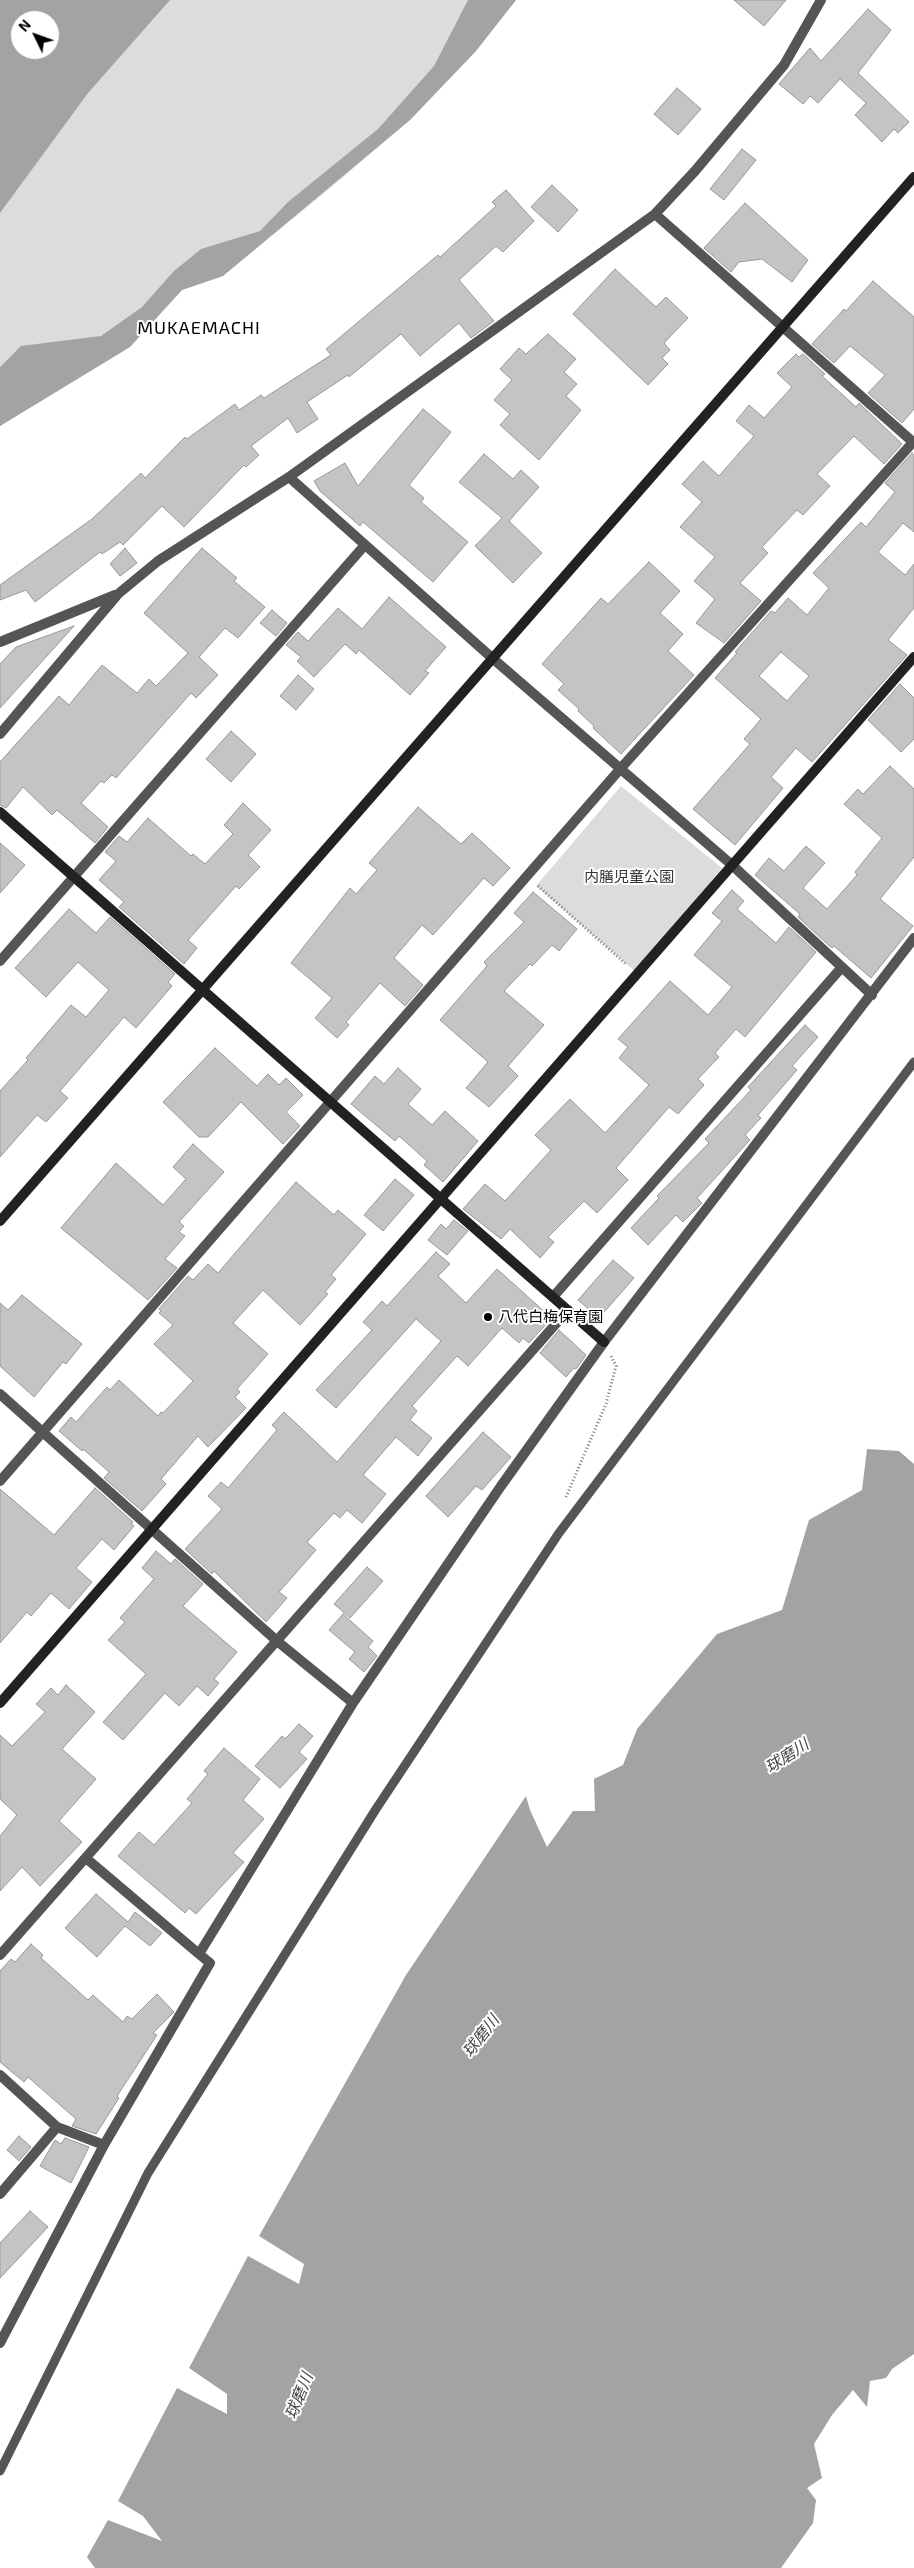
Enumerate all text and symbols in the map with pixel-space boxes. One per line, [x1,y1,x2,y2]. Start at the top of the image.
north arrow [10,10,60,60]
text: N [15,16,34,35]
district label: MUKAEMACHI [136,317,262,339]
park label: 内膳児童公園 [584,868,674,886]
place label: 八代白梅保育園 [498,1308,603,1326]
marker: 八代白梅保育園 [482,1311,494,1323]
water label: 球磨川 [762,1735,812,1777]
water label: 球磨川 [459,2011,503,2061]
water label: 球磨川 [281,2370,317,2422]

